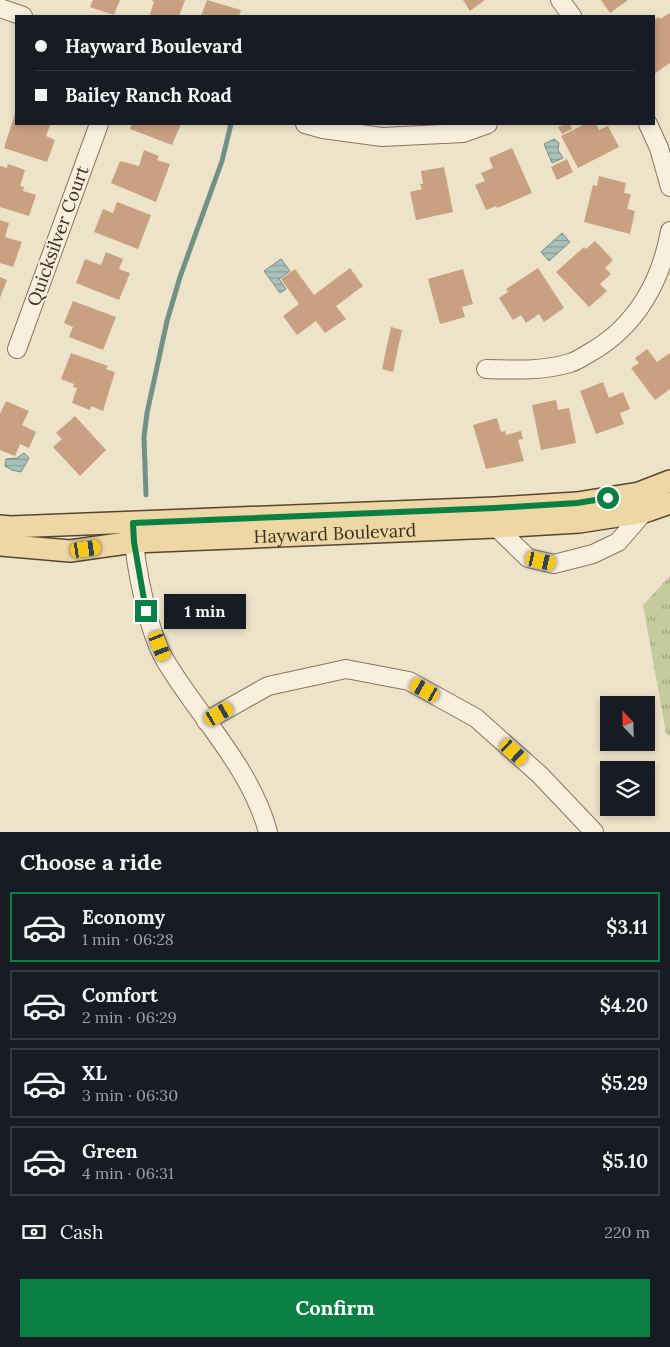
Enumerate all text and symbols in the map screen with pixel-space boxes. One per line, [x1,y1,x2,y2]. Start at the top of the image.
text: Hayward Boulevard [65,34,242,58]
text: Bailey Ranch Road [65,83,232,107]
street label: Quicksilver Court [21,163,94,309]
route start [597,487,619,509]
street label: Hayward Boulevard [253,518,417,548]
car [70,539,101,559]
car [524,550,557,572]
callout: 1 min [164,594,246,628]
route end [135,600,157,622]
text: 1 min [185,601,225,621]
car [147,629,172,663]
car [408,676,441,704]
north arrow [600,696,655,751]
map controls [600,696,655,816]
car [202,700,235,728]
car [497,736,530,768]
button: layers [600,761,655,816]
text: Choose a ride [20,848,162,876]
icon: car [22,905,67,950]
text: Economy [82,905,165,929]
text: $3.11 [606,915,648,939]
text: 1 min · 06:28 [82,929,174,949]
icon: car [22,983,67,1028]
text: Comfort [82,983,158,1007]
text: $4.20 [600,993,648,1017]
text: 2 min · 06:29 [82,1007,177,1027]
icon: car [22,1061,67,1106]
text: XL [82,1061,107,1085]
text: $5.29 [601,1071,648,1095]
text: 3 min · 06:30 [82,1085,178,1105]
icon: car [22,1139,67,1184]
text: Green [82,1139,138,1163]
text: $5.10 [602,1149,648,1173]
text: 4 min · 06:31 [82,1163,174,1183]
icon: cash [20,1218,48,1246]
text: Cash [60,1220,103,1244]
text: 220 m [604,1222,650,1242]
button: Confirm [20,1279,650,1337]

